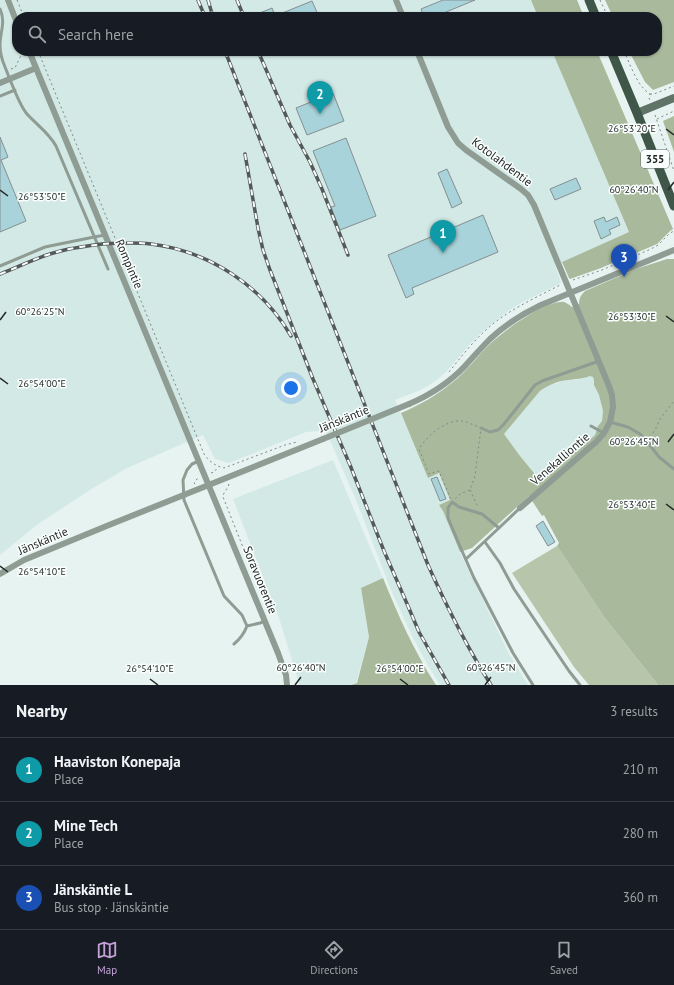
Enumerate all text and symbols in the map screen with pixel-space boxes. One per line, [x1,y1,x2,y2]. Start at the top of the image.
search box [12,12,662,56]
icon: search [26,23,48,45]
text: Search here [58,25,134,44]
pin: 2 [307,81,333,114]
text: 26°53'20"E [608,122,656,135]
street label: Kotolahdentie [469,134,536,189]
road number: 355 [641,150,669,168]
text: 60°26'40"N [609,183,659,196]
text: 26°53'50"E [18,190,66,203]
pin: 1 [430,220,456,253]
street label: Rompintie [112,237,147,291]
pin: 3 [611,244,637,277]
text: 60°26'25"N [15,305,65,318]
text: 26°53'30"E [608,310,656,323]
text: 26°54'00"E [18,377,66,390]
your location [281,378,301,398]
street label: Jänskäntie [316,402,371,436]
street label: Venekalliontie [526,429,592,489]
text: 60°26'45"N [609,435,659,448]
text: 26°53'40"E [608,498,656,511]
street label: Jänskäntie [15,523,70,558]
street label: Soravuorentie [240,544,281,616]
text: 26°54'10"E [18,565,66,578]
text: 60°26'40"N [276,661,326,674]
text: 60°26'45"N [466,661,516,674]
text: 26°54'10"E [126,662,174,675]
text: 26°54'00"E [376,662,424,675]
text: Nearby [16,700,67,722]
text: 3 results [610,703,658,720]
text: Haaviston Konepaja [54,752,181,771]
text: 1 [25,761,33,778]
text: 210 m [623,761,658,778]
text: Place [54,771,84,788]
text: Mine Tech [54,816,118,835]
text: 2 [25,825,33,842]
text: 280 m [623,825,658,842]
text: Place [54,835,84,852]
text: Jänskäntie L [54,880,132,899]
text: 3 [25,889,33,906]
text: 360 m [623,889,658,906]
text: Bus stop · Jänskäntie [54,899,169,916]
tab: Map [96,939,118,977]
tab: Directions [310,939,358,977]
tab: Saved [550,939,578,977]

